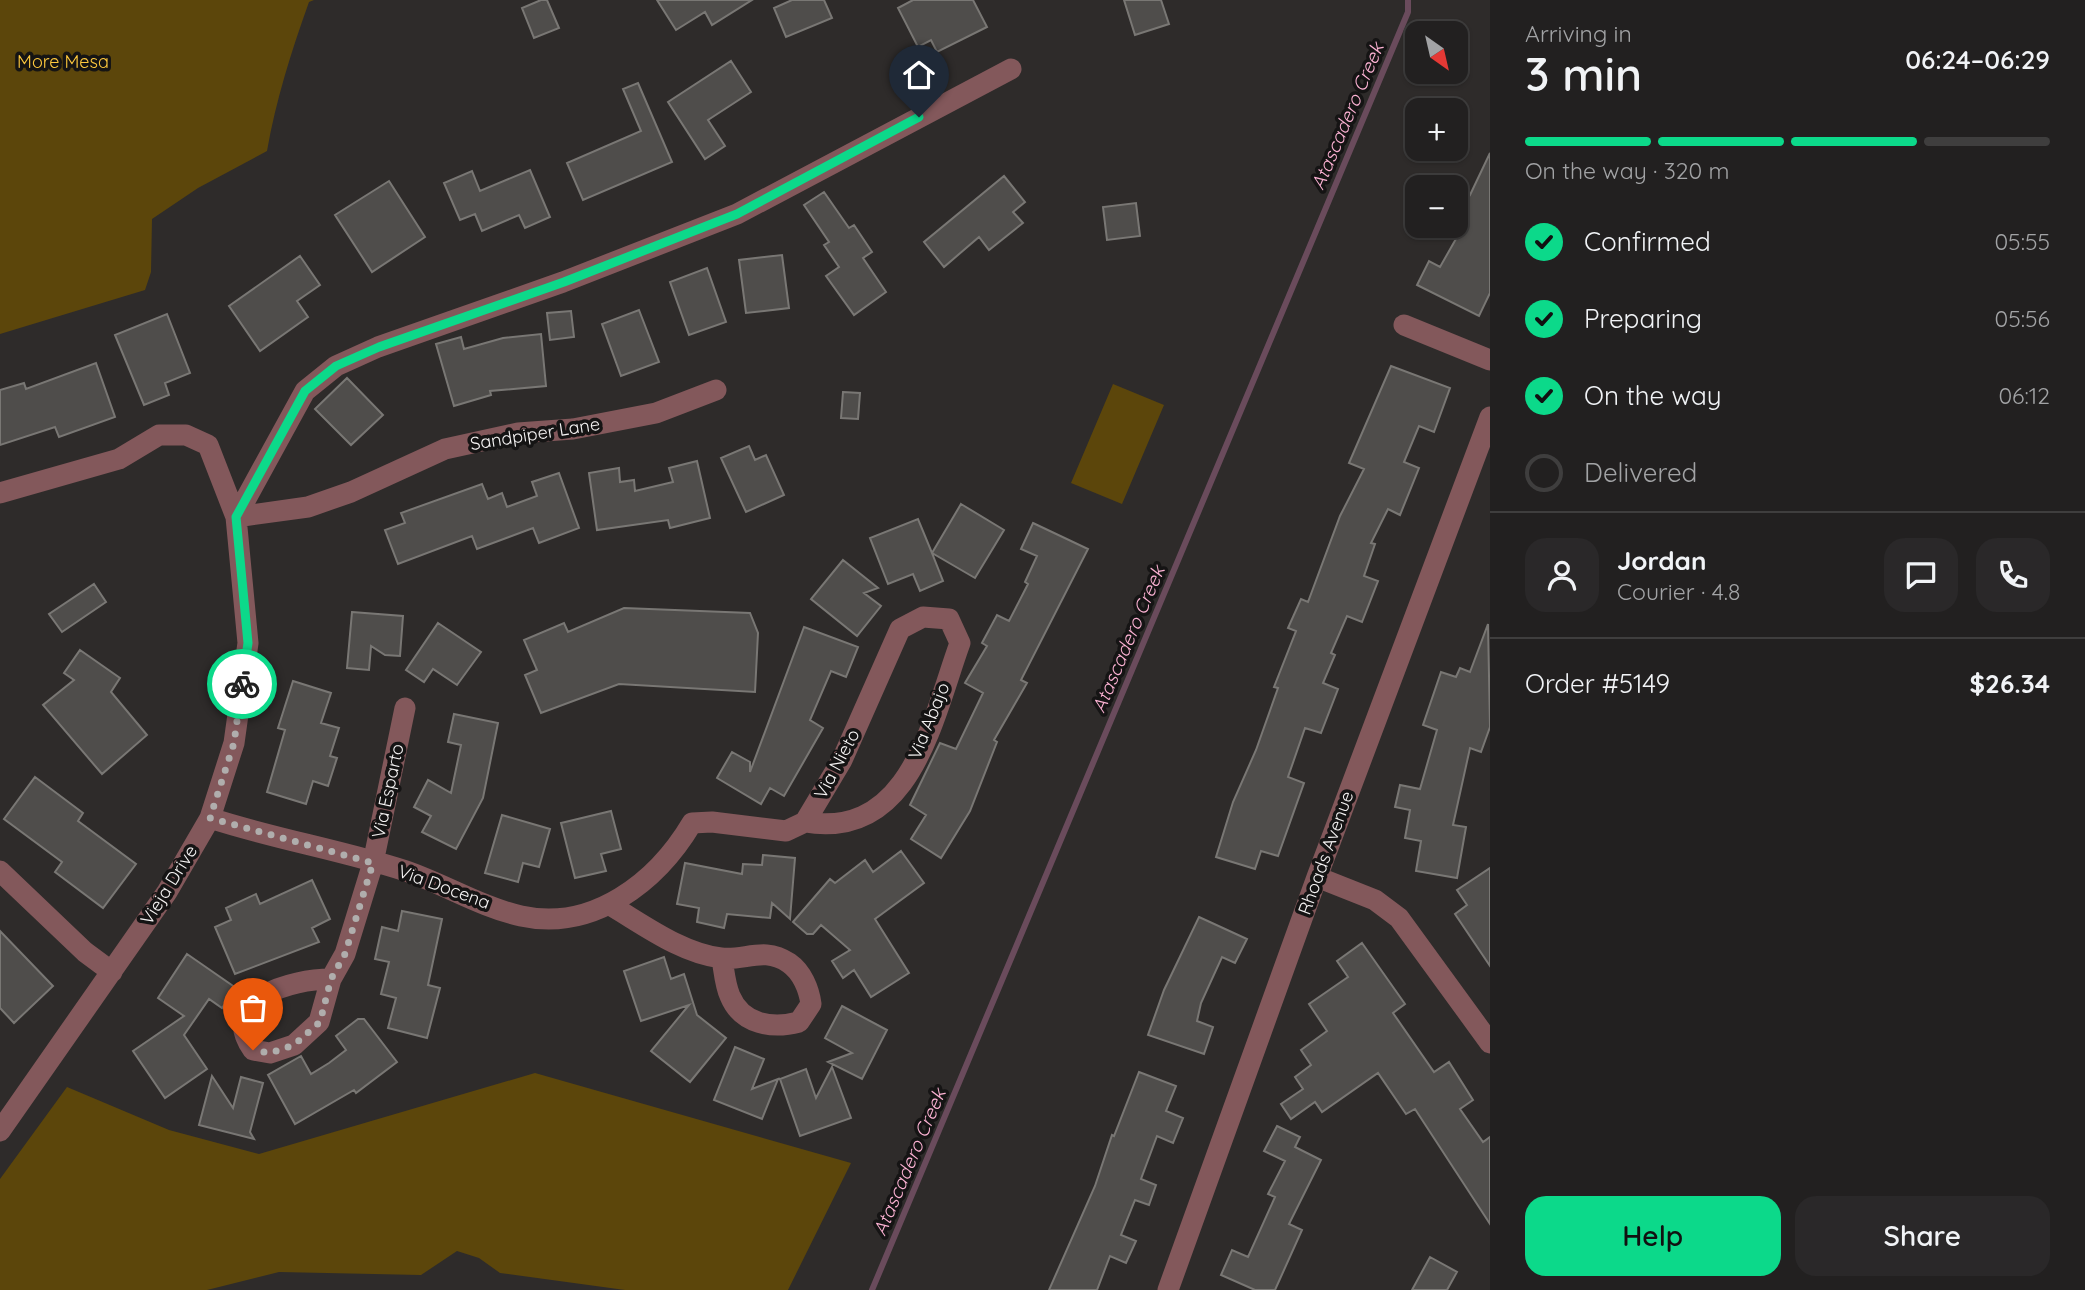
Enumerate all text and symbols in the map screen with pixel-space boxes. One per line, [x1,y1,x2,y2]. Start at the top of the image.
text: Arriving in [1525,19,1632,48]
north arrow [1405,21,1468,84]
map controls [1405,21,1468,238]
water label: Atascadero Creek [1305,37,1389,193]
text: 06:24–06:29 [1905,43,2050,76]
pin [889,45,949,117]
text: 3 min [1525,45,1642,103]
park label: More Mesa [17,50,109,73]
icon: home [900,56,938,94]
button: + [1405,98,1468,161]
text: On the way · 320 m [1525,156,1730,185]
button: − [1405,175,1468,238]
icon: check [1525,223,1563,261]
text: Confirmed [1584,225,1711,258]
text: 05:55 [1994,227,2050,256]
icon: check [1525,300,1563,338]
text: Preparing [1584,302,1702,335]
text: 05:56 [1995,304,2050,333]
icon: check [1525,377,1563,415]
text: On the way [1584,379,1722,412]
text: 06:12 [1998,381,2050,410]
street label: Sandpiper Lane [468,412,601,455]
text: Delivered [1584,456,1697,489]
button: person [1525,538,1599,612]
button: chat [1884,538,1958,612]
button: phone [1976,538,2050,612]
text: Jordan [1617,544,1706,577]
water label: Atascadero Creek [1086,560,1170,716]
text: Courier · 4.8 [1617,577,1740,606]
courier [207,649,277,719]
icon: bike [223,665,261,703]
text: Order #5149 [1525,667,1670,700]
text: $26.34 [1970,667,2050,700]
street label: Via Abajo [903,679,954,763]
street label: Via Nieto [809,725,864,803]
street label: Via Esparto [366,742,409,840]
street label: Rhoads Avenue [1293,788,1359,918]
street label: Vieja Drive [135,840,202,929]
street label: Via Docena [395,859,493,914]
pin [223,978,283,1050]
icon: bag [234,989,272,1027]
water label: Atascadero Creek [867,1083,951,1239]
button: Help [1525,1196,1781,1276]
button: Share [1795,1196,2050,1276]

